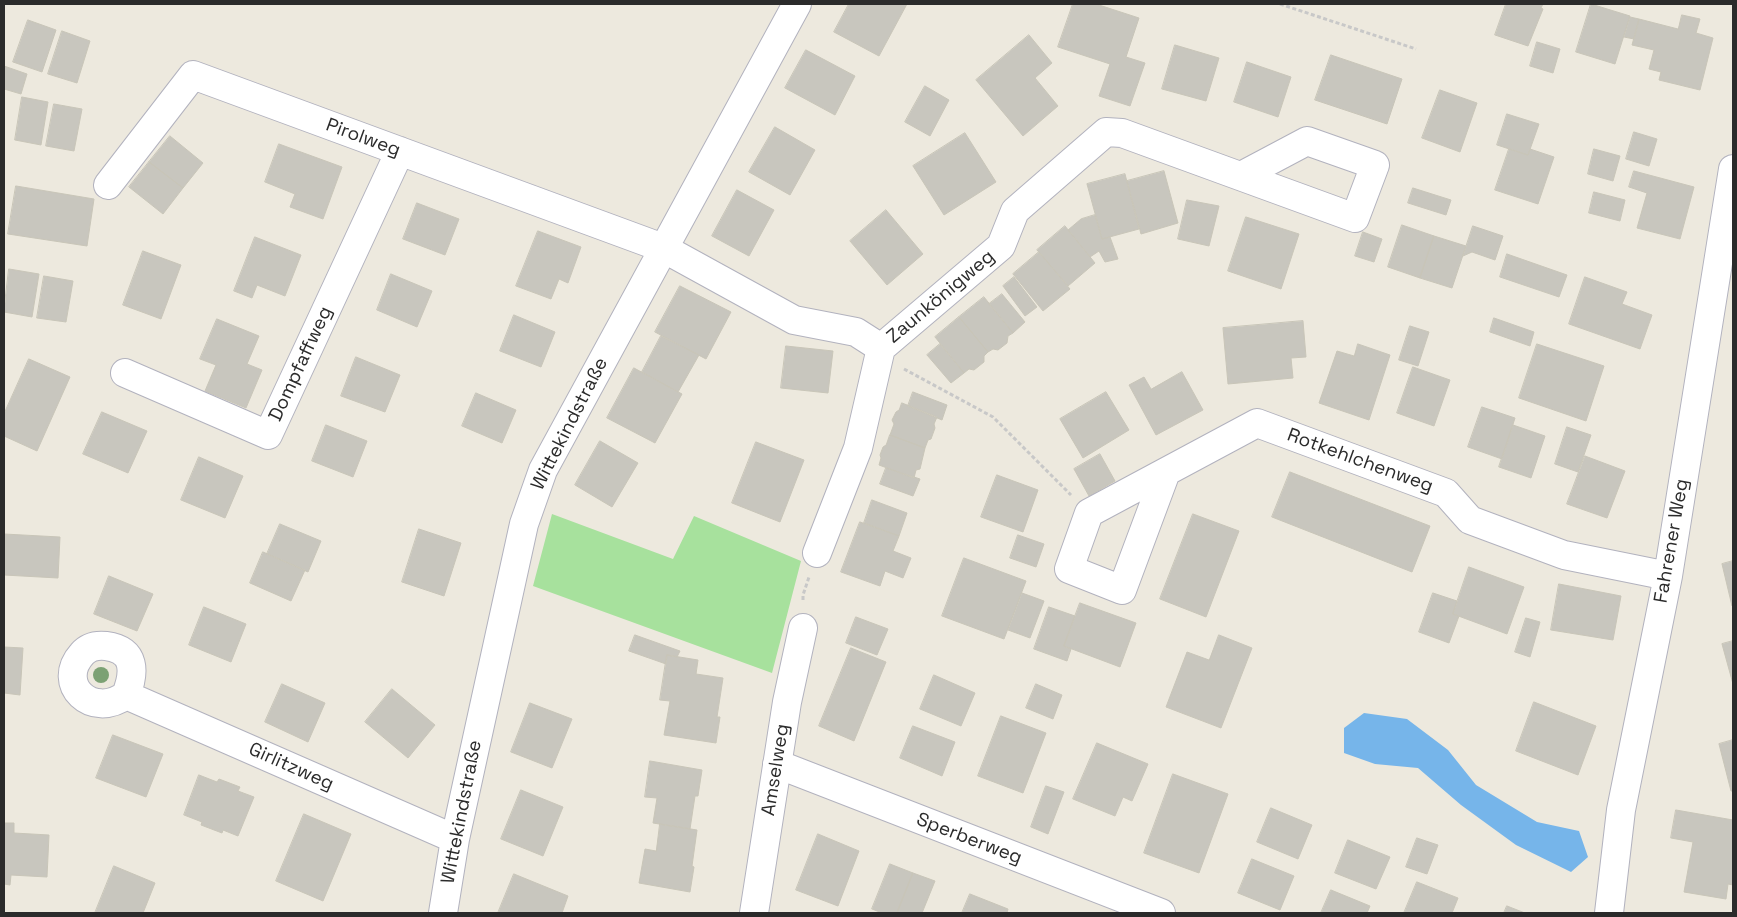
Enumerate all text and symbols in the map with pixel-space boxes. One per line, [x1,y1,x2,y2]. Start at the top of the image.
street label: Pirolweg [323,114,403,162]
street label: Zaunkönigweg [883,245,999,349]
street label: Dompfaffweg [264,303,338,425]
street label: Wittekindstraße [527,354,613,494]
street label: Rotkehlchenweg [1284,424,1436,498]
street label: Fahrener Weg [1650,477,1694,605]
street label: Amselweg [757,722,795,818]
street label: Girlitzweg [245,738,337,796]
street label: Wittekindstraße [437,738,487,886]
street label: Sperberweg [913,808,1025,870]

